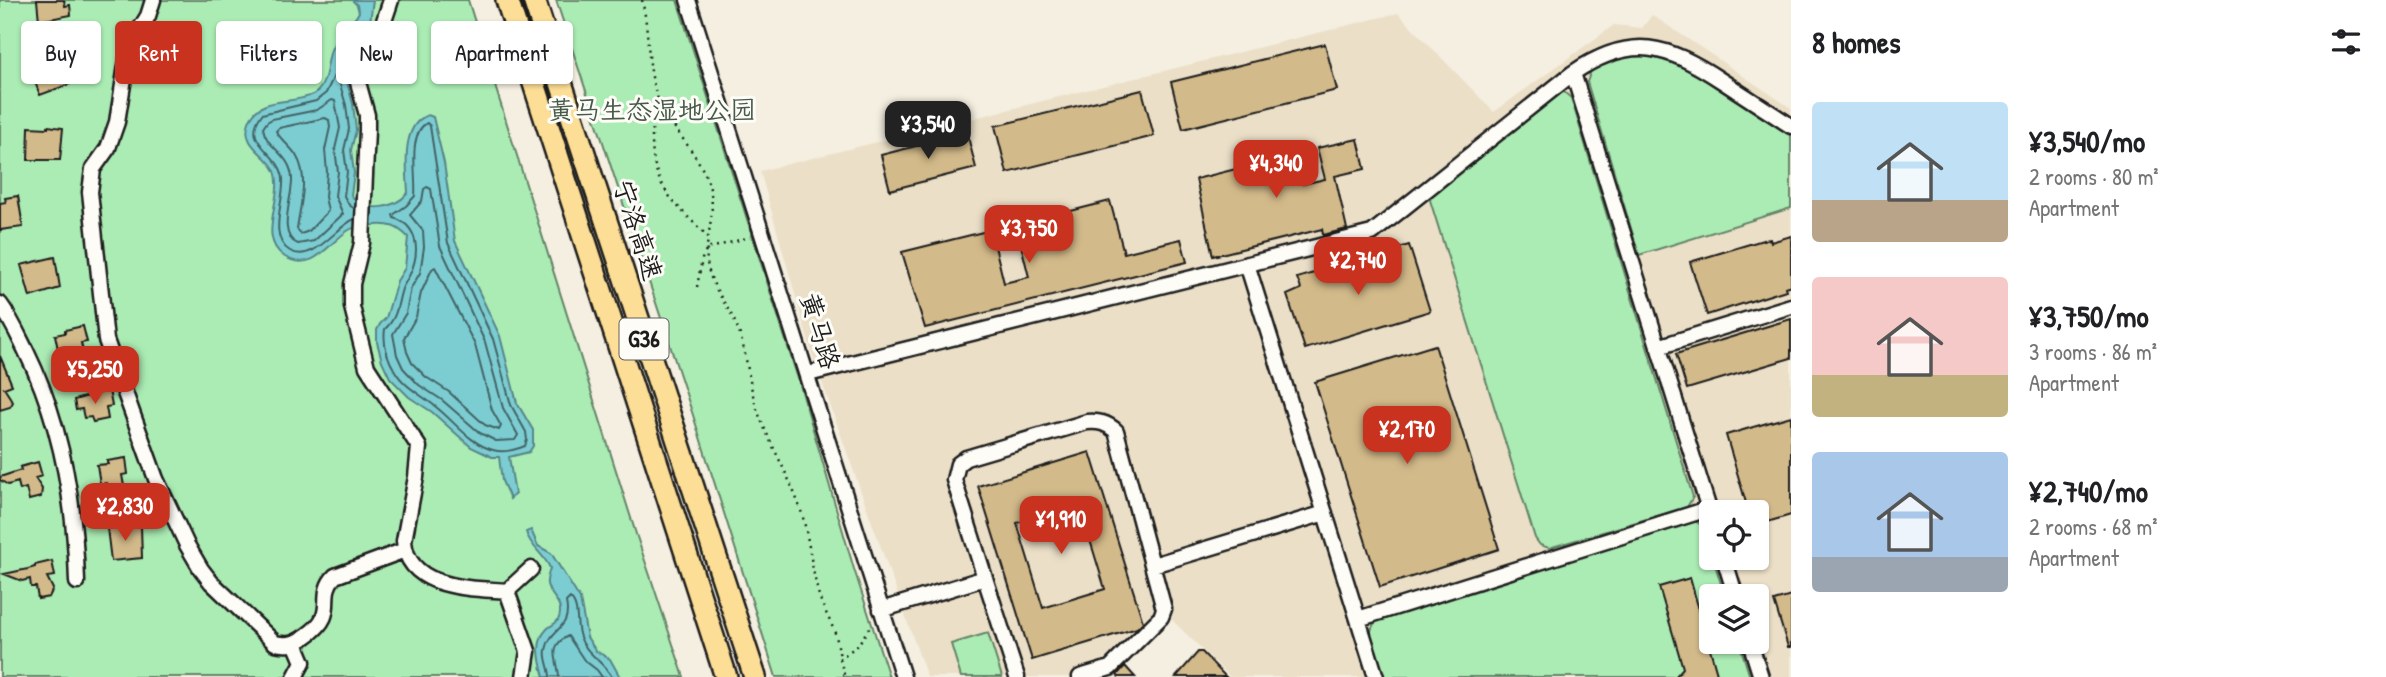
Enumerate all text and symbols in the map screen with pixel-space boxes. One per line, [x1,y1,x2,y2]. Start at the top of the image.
chip: Buy [21,21,101,84]
chip: Rent [115,21,202,84]
chip: Filters [216,21,322,84]
chip: New [336,21,417,84]
chip: Apartment [431,21,573,84]
text: 8 homes [1812,22,1900,62]
icon: filters [2327,23,2365,61]
park label: 黄马生态湿地公园 [548,92,756,127]
pin: ¥3,540 [871,102,985,161]
text: ¥3,540 [901,108,955,139]
text: ¥3,540/mo [2029,121,2145,161]
icon: home [1868,130,1952,214]
pin: ¥4,340 [1219,140,1333,200]
text: ¥4,340 [1249,147,1303,178]
text: 2 rooms · 80 m² [2029,161,2159,192]
street label: 宁洛高速 [606,175,671,285]
text: Apartment [2029,192,2119,223]
pin: ¥3,750 [972,205,1086,265]
text: ¥3,750 [1000,212,1058,243]
pin: ¥2,740 [1301,238,1415,297]
text: ¥2,740 [1330,244,1386,275]
street label: 黄马路 [792,288,849,373]
text: ¥3,750/mo [2029,296,2149,336]
icon: home [1868,305,1952,389]
road number: G36 [620,318,668,360]
text: 3 rooms · 86 m² [2029,336,2157,367]
pin: ¥5,250 [38,346,152,406]
text: ¥5,250 [67,353,123,384]
text: Apartment [2029,367,2119,398]
pin: ¥2,170 [1350,406,1464,466]
text: ¥2,170 [1379,413,1435,444]
text: ¥2,740/mo [2029,471,2148,511]
icon: home [1868,480,1952,564]
pin: ¥2,830 [68,484,182,543]
text: ¥2,830 [97,490,153,521]
pin: ¥1,910 [1004,496,1118,556]
map controls [1699,500,1769,654]
button: locate [1699,500,1769,570]
text: ¥1,910 [1036,503,1086,534]
text: 2 rooms · 68 m² [2029,511,2157,542]
text: Apartment [2029,542,2119,573]
button: layers [1699,584,1769,654]

